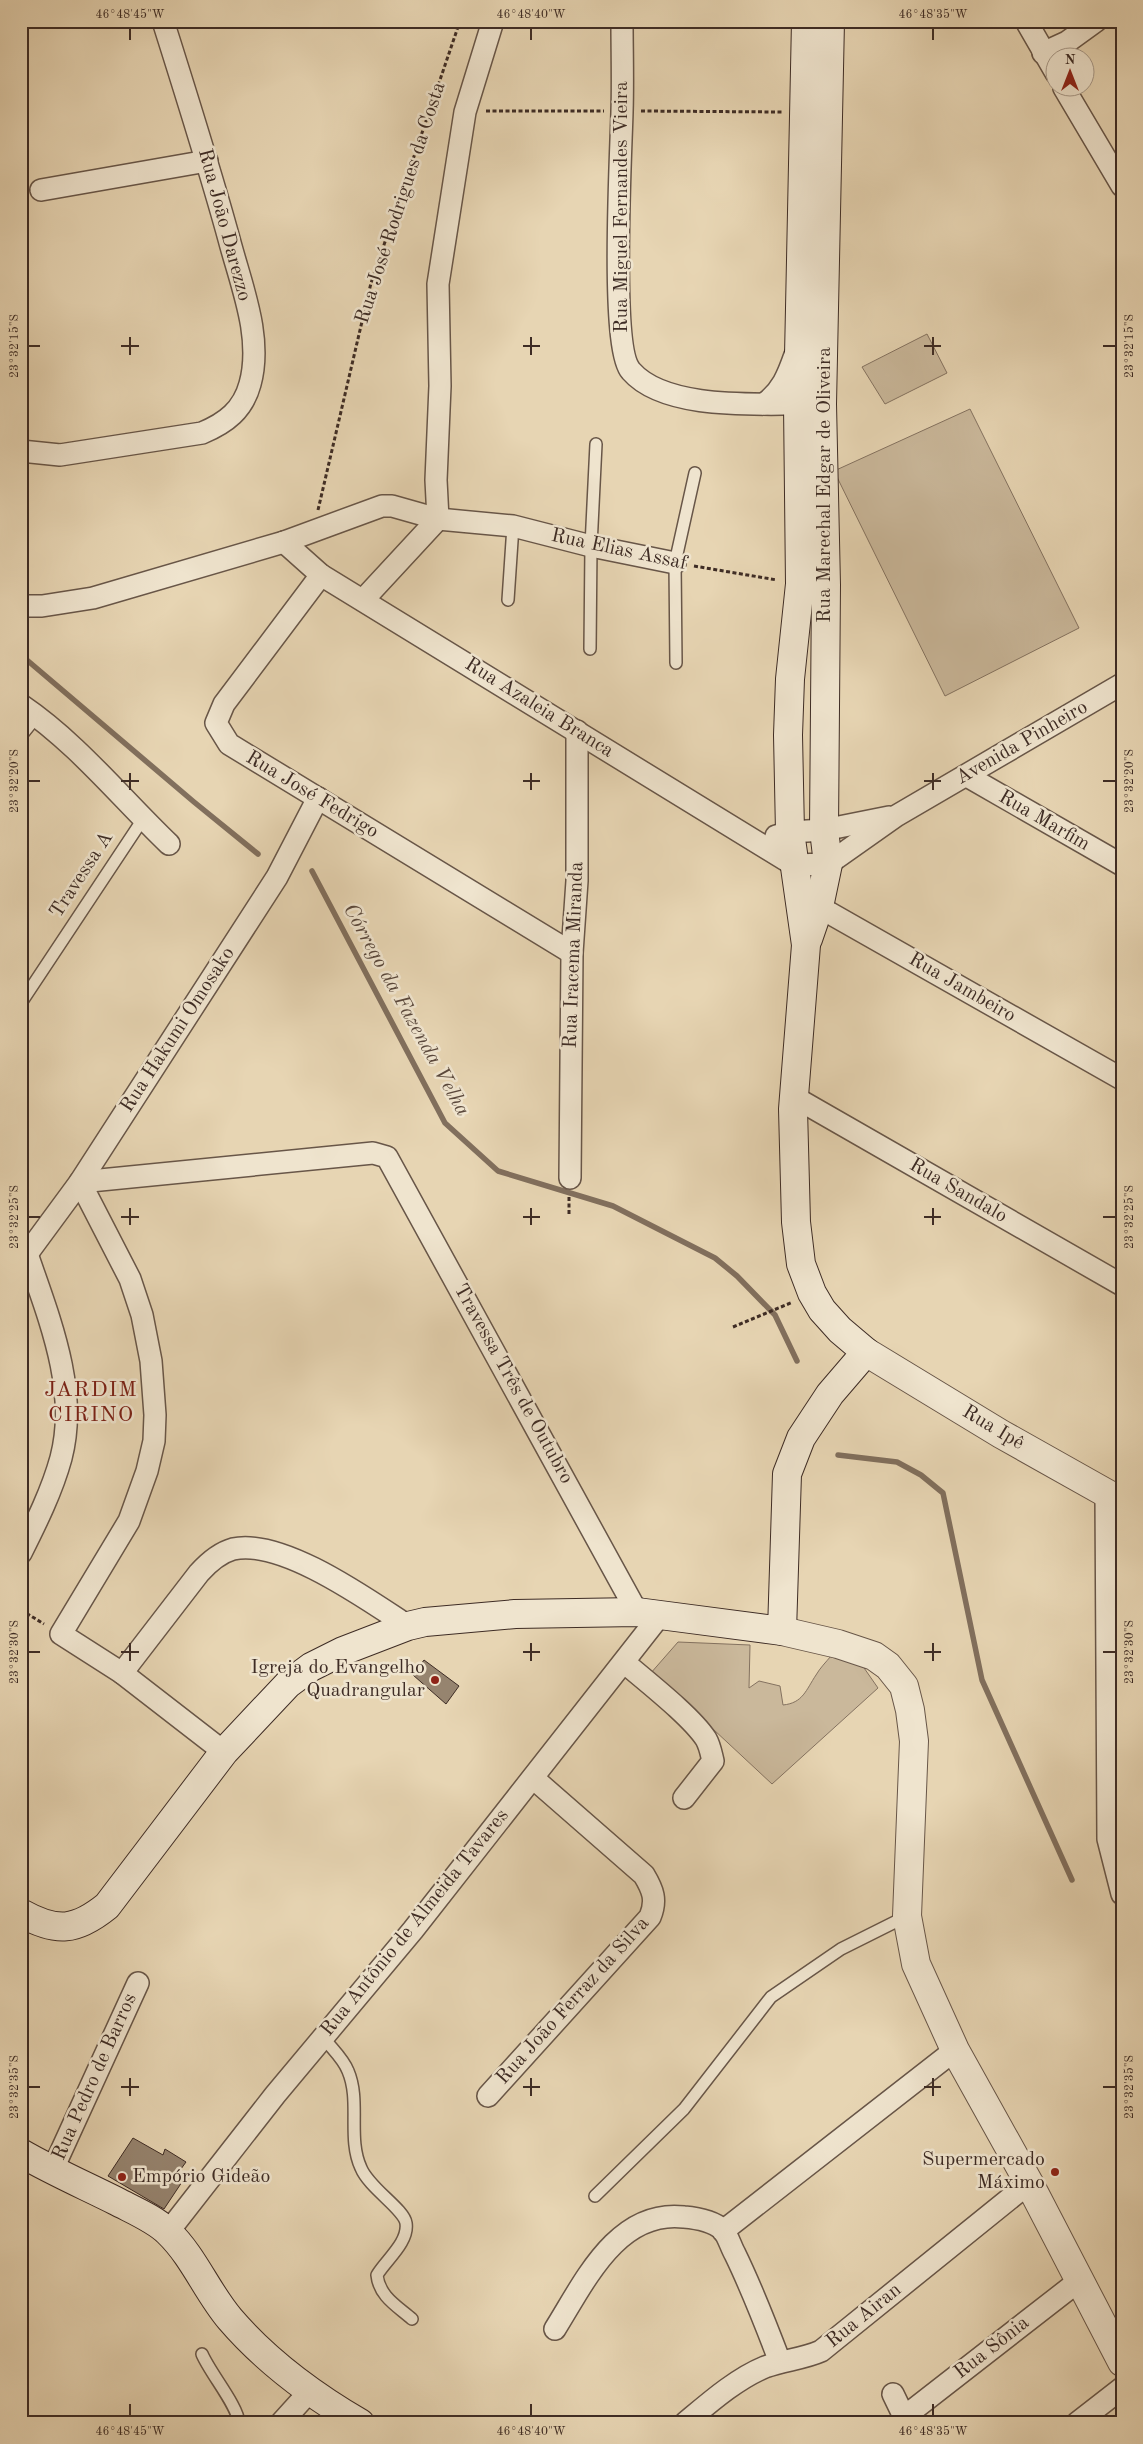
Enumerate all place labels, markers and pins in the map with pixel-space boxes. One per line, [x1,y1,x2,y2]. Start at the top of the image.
place label: Igreja do Evangelho Quadrangular [250,1658,425,1701]
marker: Igreja do Evangelho Quadrangular [429,1674,441,1686]
place label: Supermercado Máximo [922,2150,1045,2193]
marker: Supermercado Máximo [1049,2166,1061,2178]
place label: Empório Gideão [132,2167,270,2187]
marker: Empório Gideão [116,2171,128,2183]

